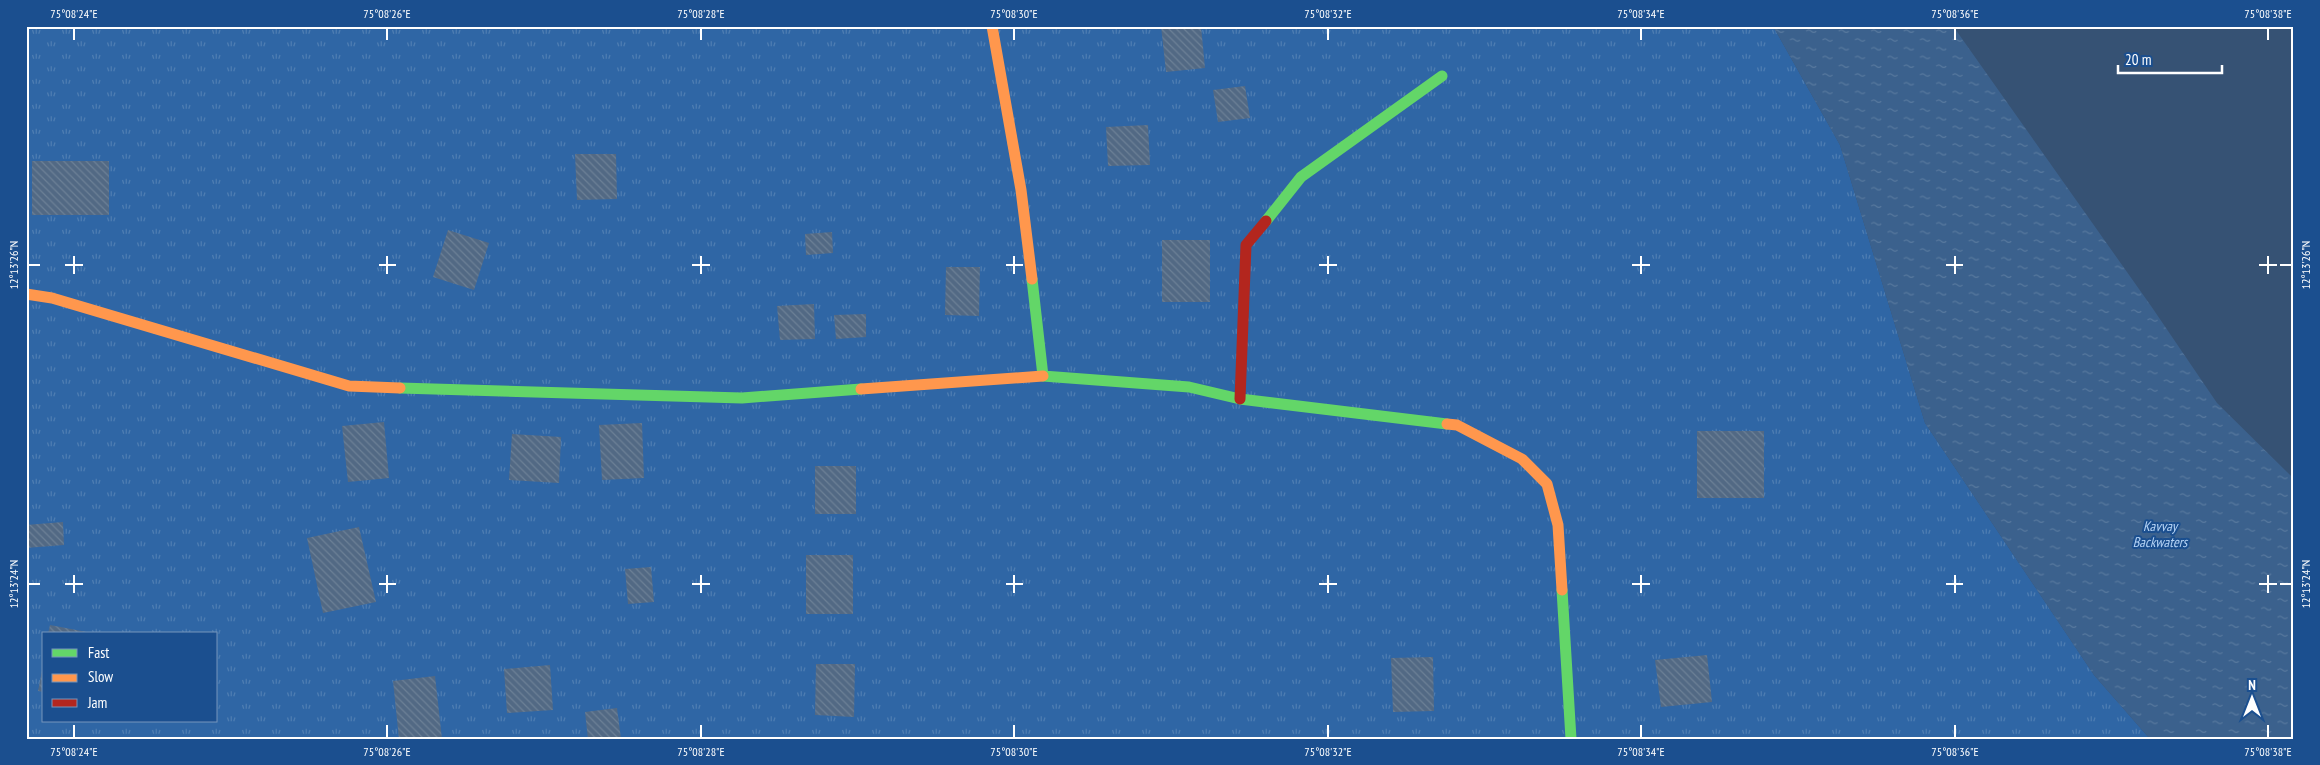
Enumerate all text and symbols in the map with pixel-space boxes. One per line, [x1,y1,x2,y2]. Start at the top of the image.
text: 75°08'24"E [50,6,98,21]
text: 75°08'26"E [363,6,411,21]
text: 75°08'28"E [677,6,725,21]
text: 75°08'30"E [990,6,1038,21]
text: 75°08'32"E [1304,6,1352,21]
text: 75°08'34"E [1617,6,1665,21]
text: 75°08'36"E [1931,6,1979,21]
text: 75°08'38"E [2244,6,2292,21]
scale bar [2118,42,2221,74]
text: 20 m [2125,50,2151,69]
text: 12°13'26"N [6,241,21,289]
text: 12°13'26"N [2298,241,2313,289]
water label: Kavvay Backwaters [2133,517,2189,551]
text: 12°13'24"N [6,560,21,608]
text: 12°13'24"N [2298,560,2313,608]
legend [42,632,218,722]
text: Fast [88,643,109,662]
text: Slow [88,667,113,686]
north arrow [2228,672,2278,722]
text: N [2248,676,2256,694]
text: Jam [87,693,107,712]
text: 75°08'24"E [50,744,98,759]
text: 75°08'26"E [363,744,411,759]
text: 75°08'28"E [677,744,725,759]
text: 75°08'30"E [990,744,1038,759]
text: 75°08'32"E [1304,744,1352,759]
text: 75°08'34"E [1617,744,1665,759]
text: 75°08'36"E [1931,744,1979,759]
text: 75°08'38"E [2244,744,2292,759]

